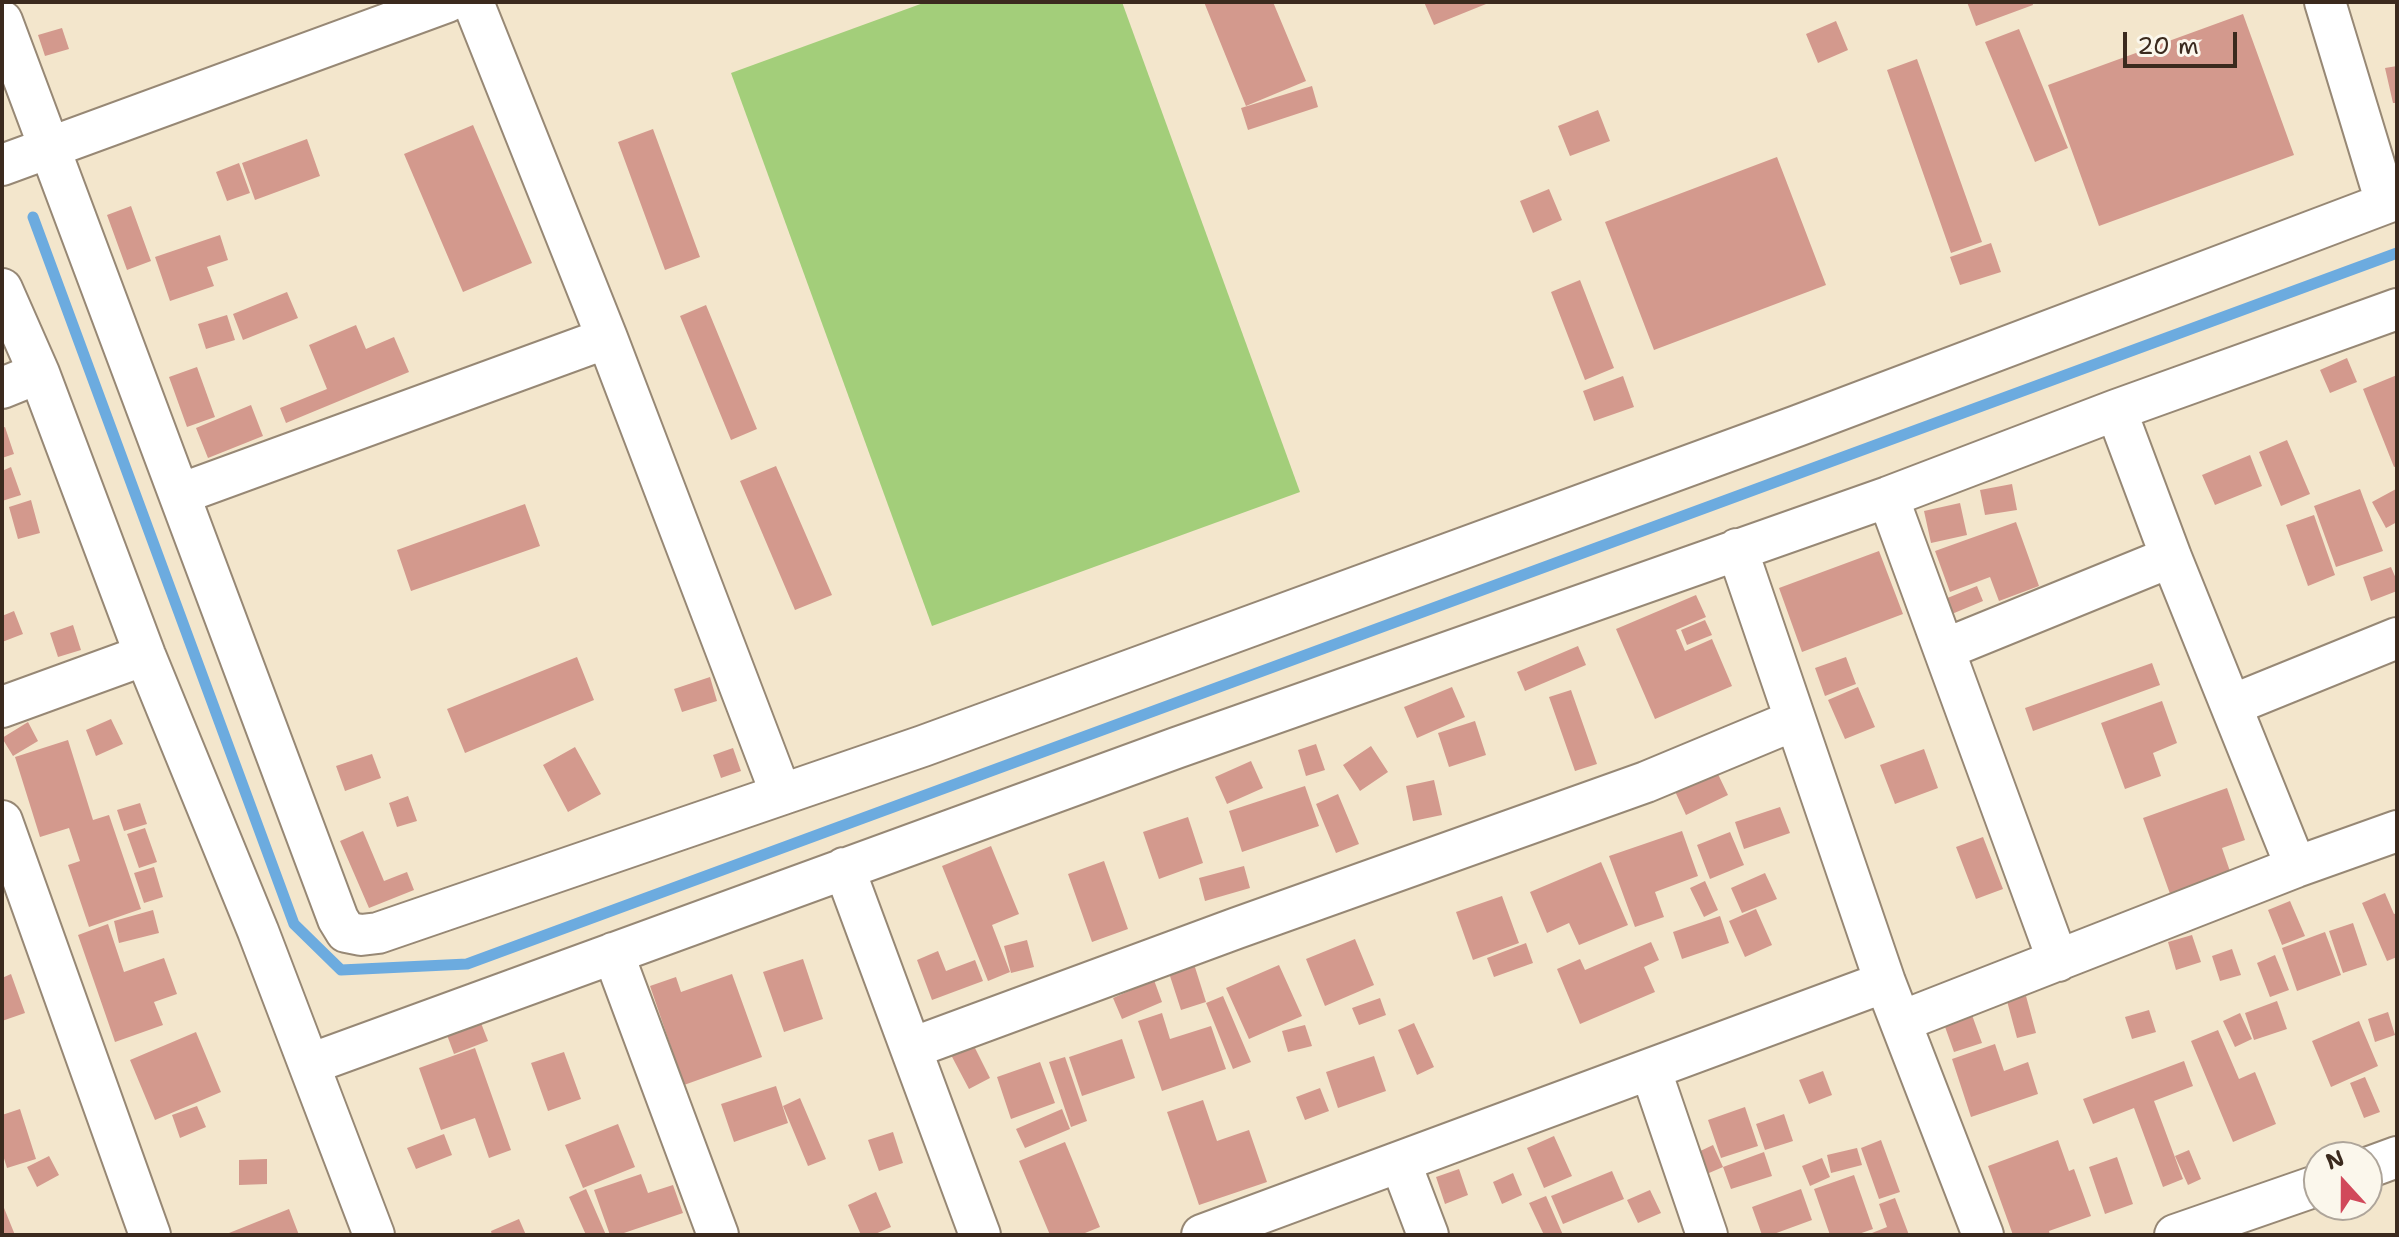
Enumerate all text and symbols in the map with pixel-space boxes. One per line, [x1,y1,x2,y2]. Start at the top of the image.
scale bar [2127,16,2241,66]
text: 20 m [2137,30,2199,62]
north arrow [2303,1141,2383,1221]
text: N [2322,1143,2348,1177]

